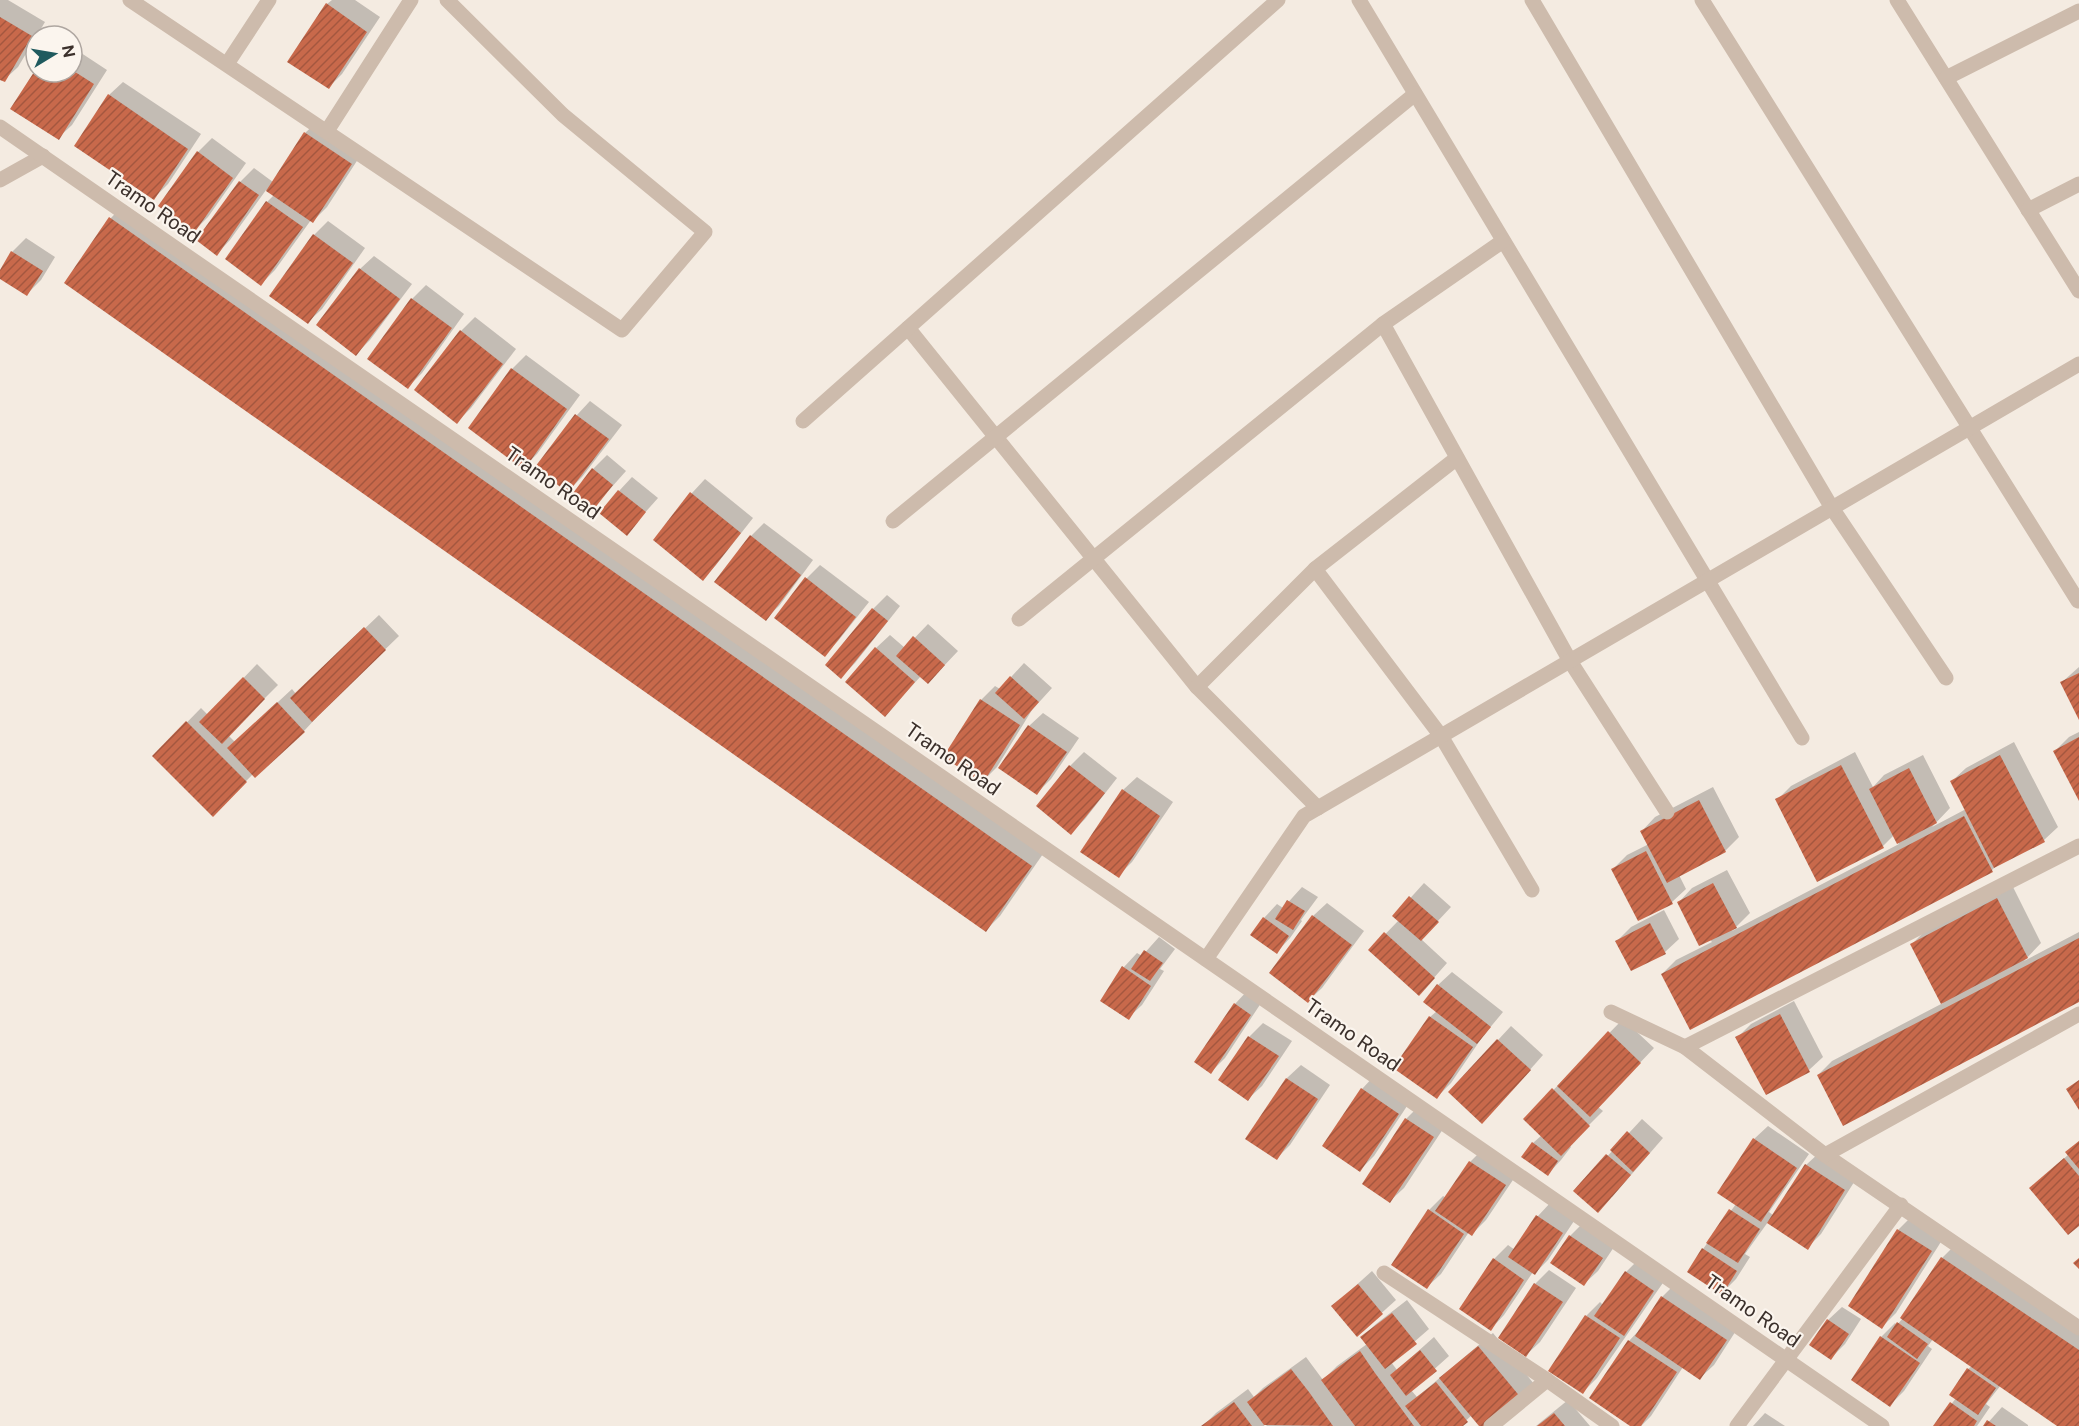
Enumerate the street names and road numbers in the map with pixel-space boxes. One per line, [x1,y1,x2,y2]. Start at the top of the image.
street label: Tramo Road [101,165,205,249]
street label: Tramo Road [501,441,605,525]
street label: Tramo Road [901,717,1005,801]
street label: Tramo Road [1301,993,1405,1077]
street label: Tramo Road [1701,1269,1805,1353]

